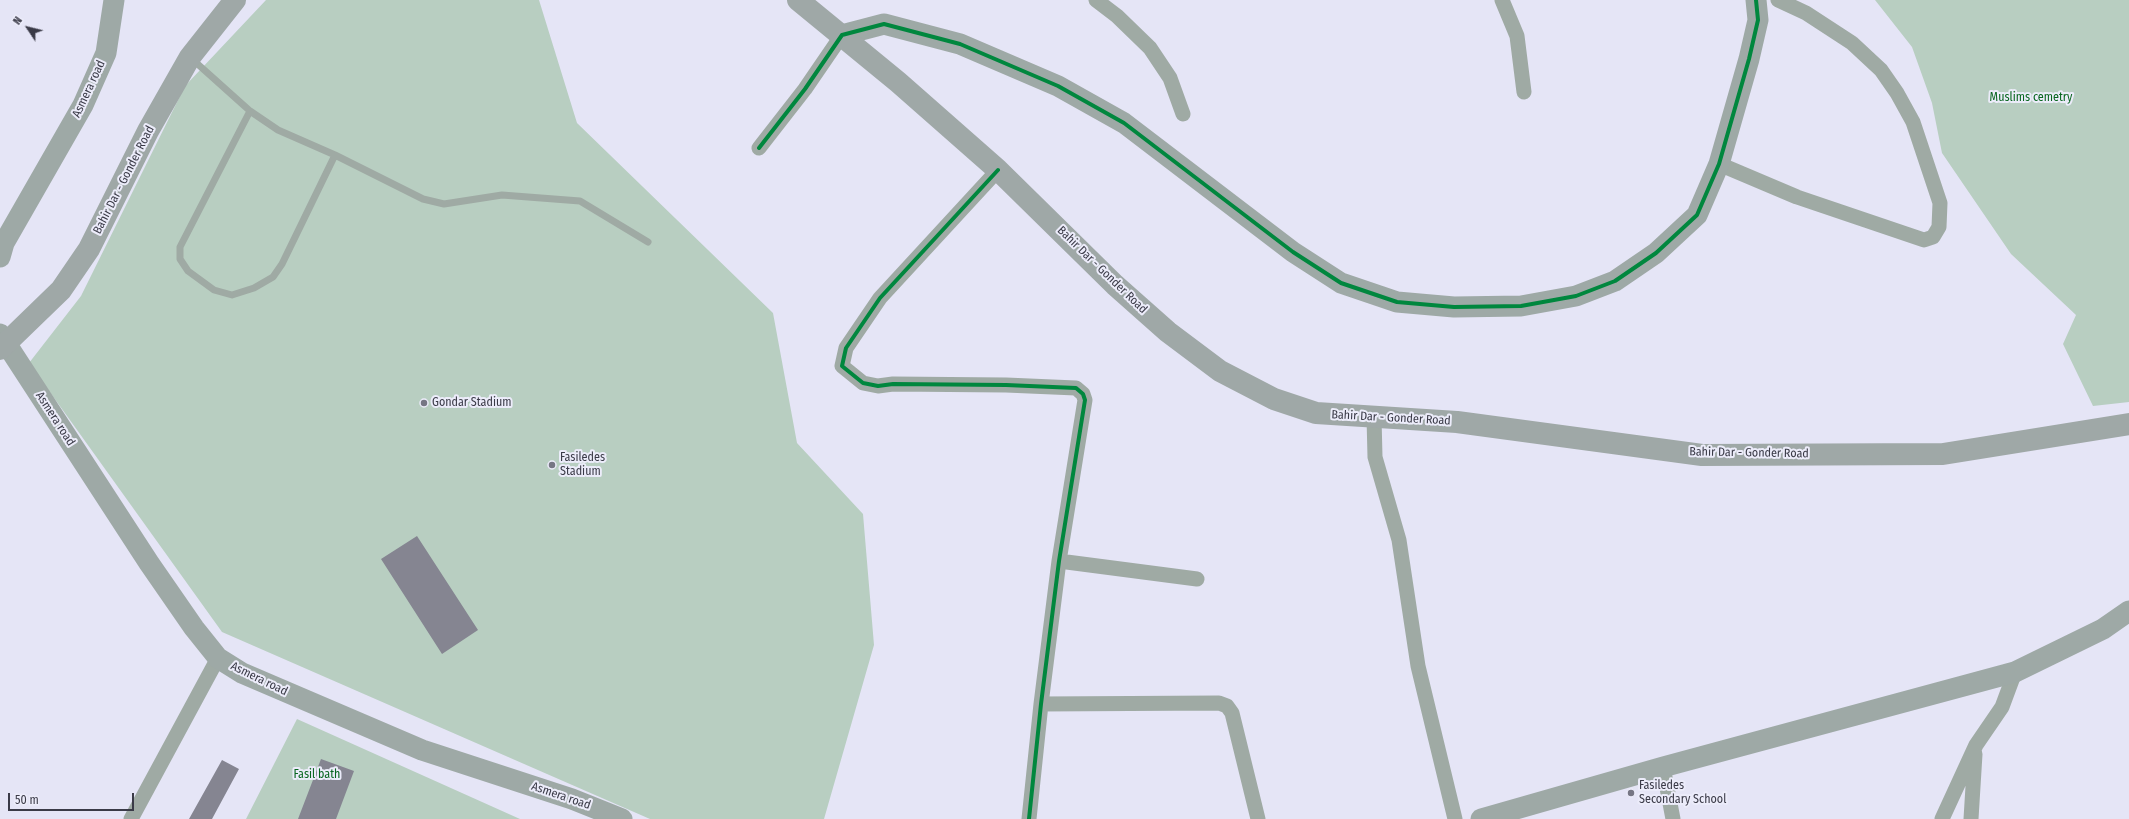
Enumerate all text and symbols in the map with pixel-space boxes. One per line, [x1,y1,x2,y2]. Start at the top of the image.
north arrow [8,8,48,48]
text: N [11,14,25,27]
street label: Asmera road [69,58,109,120]
park label: Muslims cemetry [1990,91,2072,105]
street label: Bahir Dar - Gonder Road [90,123,158,237]
street label: Bahir Dar - Gonder Road [1054,223,1150,317]
street label: Asmera road [32,389,78,449]
place label: Gondar Stadium [432,396,511,410]
marker: Gondar Stadium [419,398,429,408]
street label: Bahir Dar - Gonder Road [1331,408,1451,428]
street label: Bahir Dar - Gonder Road [1689,445,1809,461]
place label: Fasiledes Stadium [560,451,605,479]
marker: Fasiledes Stadium [547,460,557,470]
street label: Asmera road [228,659,290,699]
park label: Fasil bath [294,768,340,782]
street label: Asmera road [530,779,592,813]
place label: Fasiledes Secondary School [1639,779,1726,807]
scale bar [10,785,136,811]
marker: Fasiledes Secondary School [1626,788,1636,798]
text: 50 m [15,793,39,807]

